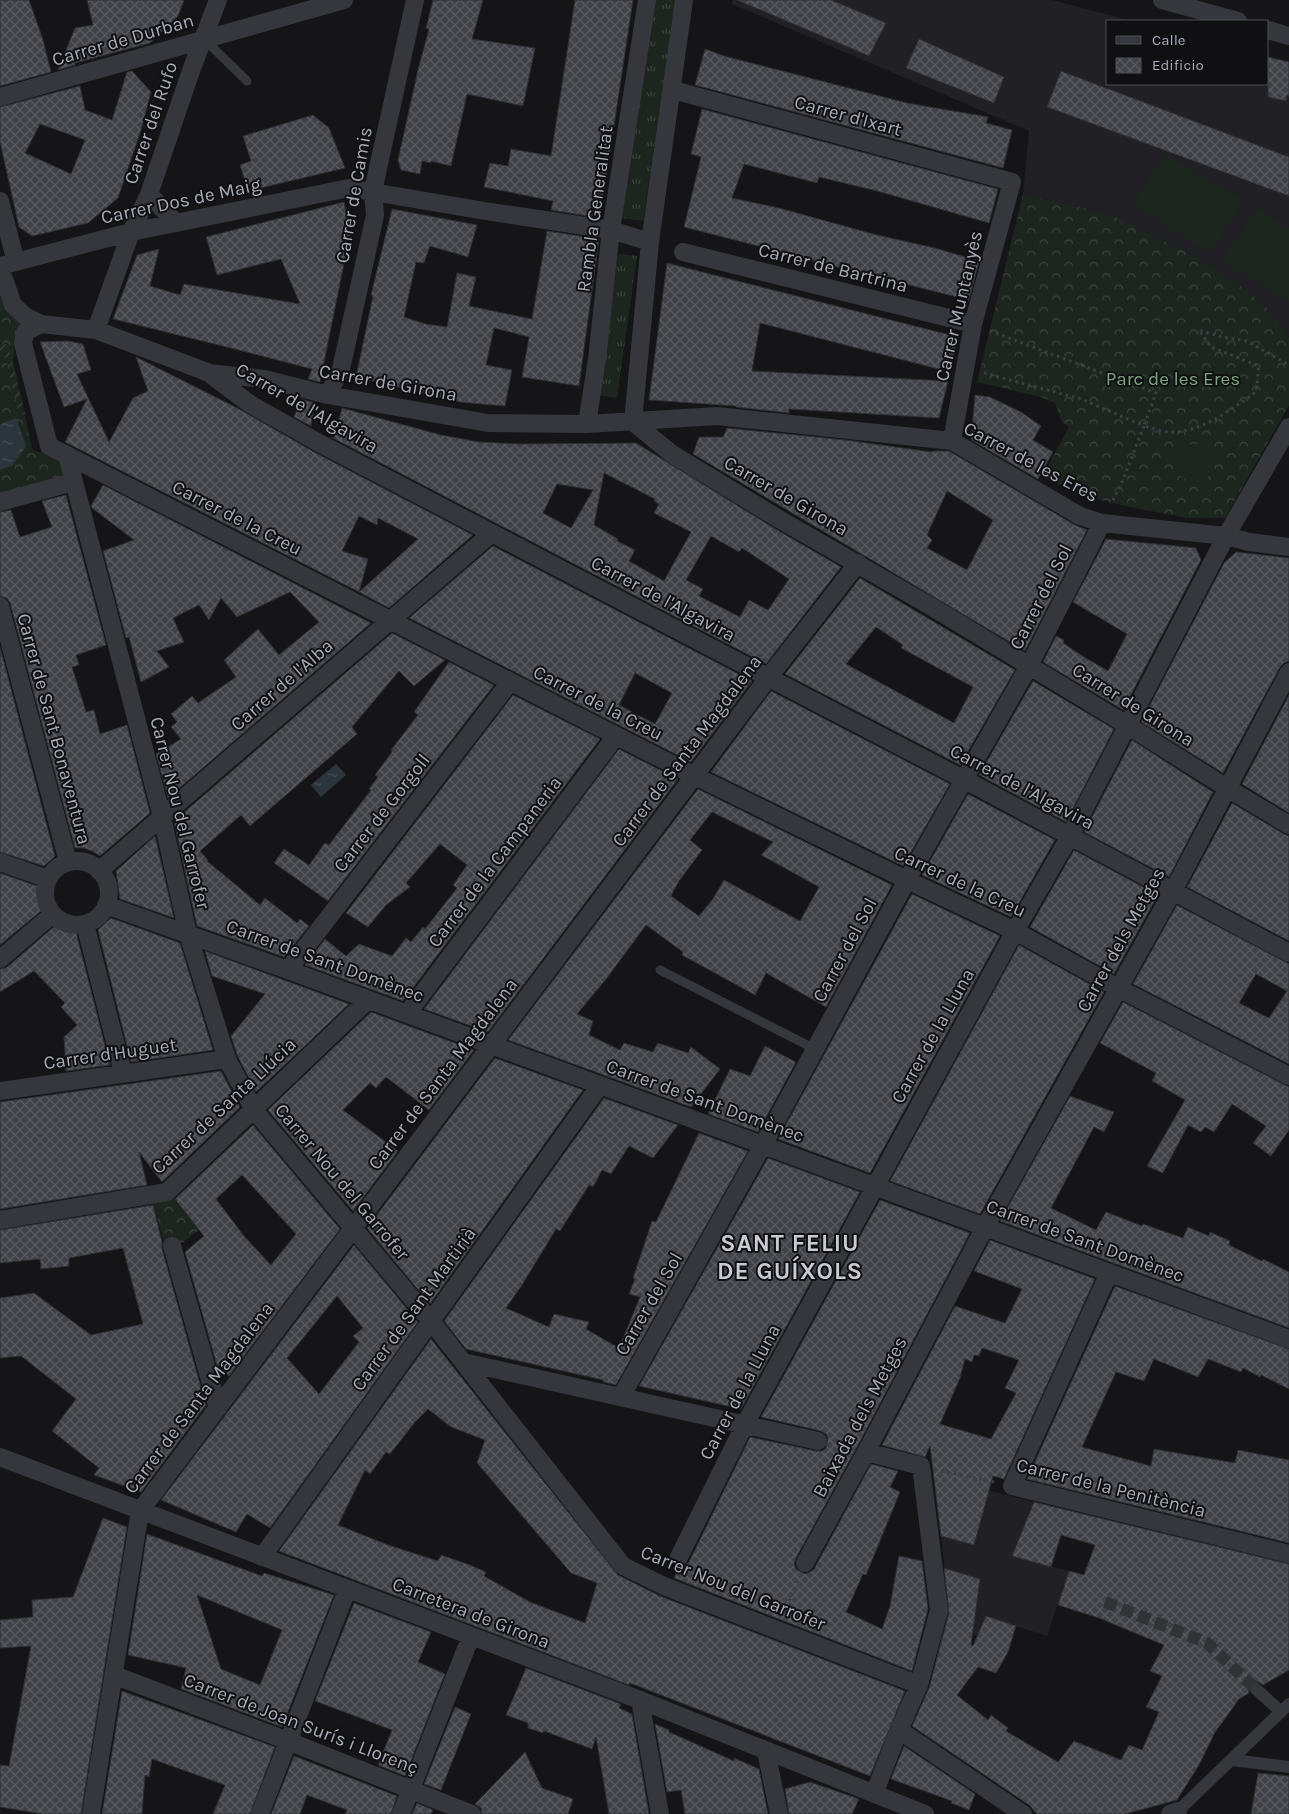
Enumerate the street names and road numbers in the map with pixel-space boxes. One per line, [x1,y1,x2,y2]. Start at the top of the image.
street label: Carrer de Durban [50,9,196,71]
street label: Carrer del Rufo [120,59,182,187]
street label: Carrer d'Ixart [792,91,904,141]
street label: Rambla Generalitat [572,124,618,294]
street label: Carrer de Camis [331,125,377,265]
street label: Carrer Dos de Maig [99,173,263,229]
street label: Carrer Muntanyès [931,229,987,383]
street label: Carrer de Bartrina [756,239,910,297]
street label: Carrer de l'Algavira [232,358,382,458]
street label: Carrer de Girona [317,360,459,406]
street label: Carrer de les Eres [960,417,1102,507]
street label: Carrer de Girona [720,452,852,540]
street label: Carrer de la Creu [168,476,306,560]
street label: Carrer del Sol [1005,541,1077,653]
street label: Carrer de l'Algavira [587,552,739,646]
street label: Carrer de Sant Bonaventura [13,611,95,847]
street label: Carrer de l'Alba [226,635,338,735]
street label: Carrer de Santa Magdalena [608,651,766,851]
street label: Carrer de Girona [1068,659,1198,751]
street label: Carrer de la Creu [529,661,667,745]
street label: Carrer Nou del Garrofer [145,715,215,911]
street label: Carrer de l'Algavira [946,740,1098,834]
street label: Carrer de Gorgoll [329,750,435,876]
street label: Carrer de la Campaneria [423,772,567,952]
street label: Carrer de la Creu [891,842,1029,922]
street label: Carrer dels Metges [1072,864,1170,1016]
street label: Carrer del Sol [808,894,882,1006]
street label: Carrer de Sant Domènec [223,915,427,1007]
street label: Carrer de la Lluna [887,965,979,1107]
street label: Carrer de Santa Magdalena [364,974,522,1174]
street label: Carrer de Santa Llúcia [147,1033,301,1179]
street label: Carrer d'Huguet [42,1034,178,1074]
street label: Carrer de Sant Domènec [603,1055,807,1147]
street label: Carrer Nou del Garrofer [270,1099,414,1265]
street label: Carrer de Sant Domènec [983,1195,1187,1287]
street label: Carrer de Sant Martirià [347,1223,481,1395]
street label: Carrer del Sol [611,1249,687,1359]
street label: Carrer de Santa Magdalena [120,1298,278,1498]
street label: Carrer de la Lluna [695,1320,785,1464]
street label: Baixada dels Metges [808,1333,912,1501]
street label: Carrer de la Penitència [1014,1454,1208,1522]
street label: Carrer Nou del Garrofer [637,1541,829,1635]
street label: Carretera de Girona [389,1573,553,1653]
street label: Carrer de Joan Surís i Llorenç [181,1669,421,1779]

